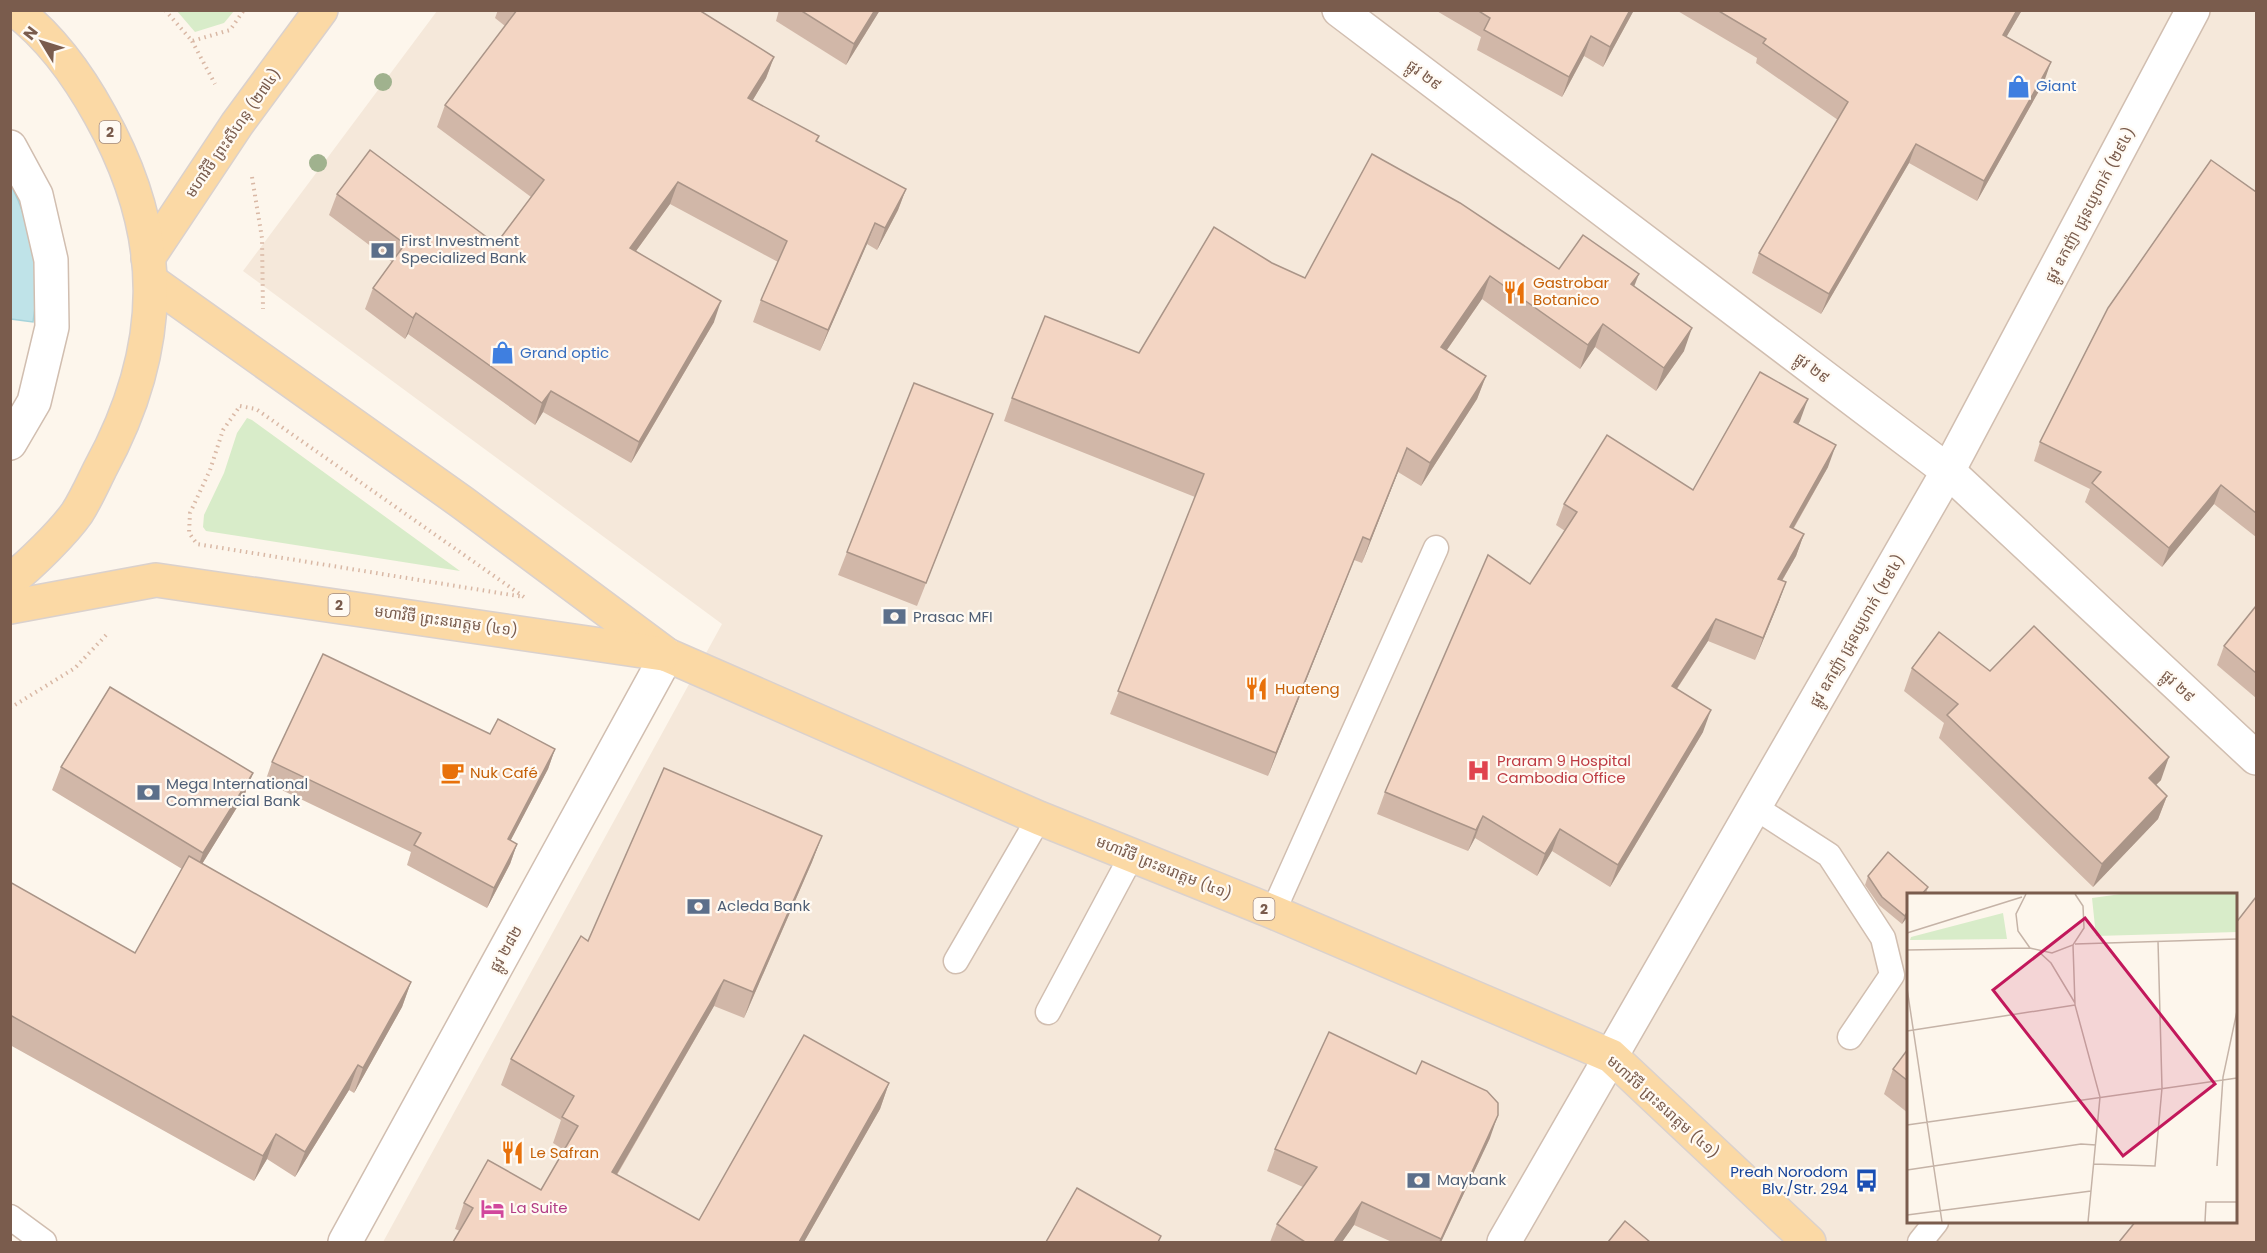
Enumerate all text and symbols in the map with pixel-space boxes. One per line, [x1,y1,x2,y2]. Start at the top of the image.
north arrow [12,12,72,72]
text: N [18,21,43,45]
street label: ផ្លូវ ២៩ [1400,54,1446,98]
street label: មហាវិថី ព្រះសីហនុ (២៧៤) [180,64,285,202]
shop icon: Giant [2005,73,2031,99]
place label: Giant [2036,75,2077,96]
road number: 2 [100,121,120,143]
street label: ផ្លូវ ឧកញ៉ា ជ្រុនយូហាក់ (២៩៤) [2040,123,2143,288]
place label: First Investment Specialized Bank [401,230,527,268]
bank icon: First Investment Specialized Bank [370,237,396,263]
place label: Gastrobar Botanico [1533,272,1610,310]
restaurant icon: Gastrobar Botanico [1502,279,1528,305]
shop icon: Grand optic [489,340,515,366]
place label: Grand optic [520,342,609,363]
street label: ផ្លូវ ២៩ [1788,347,1834,391]
street label: ផ្លូវ ឧកញ៉ា ជ្រុនយូហាក់ (២៩៤) [1804,550,1912,713]
road number: 2 [328,594,350,616]
street label: មហាវិថី ព្រះនរោត្តម (៤១) [373,600,519,641]
bank icon: Prasac MFI [882,604,908,630]
place label: Prasac MFI [913,606,993,627]
street label: ផ្លូវ ២៩ [2154,665,2200,709]
restaurant icon: Huateng [1244,676,1270,702]
place label: Huateng [1275,678,1340,699]
place label: Praram 9 Hospital Cambodia Office [1497,750,1631,788]
hospital icon: Praram 9 Hospital Cambodia Office [1466,757,1492,783]
cafe icon: Nuk Café [439,760,465,786]
place label: Nuk Café [470,762,538,783]
place label: Mega International Commercial Bank [166,773,308,811]
bank icon: Mega International Commercial Bank [135,780,161,806]
street label: មហាវិថី ព្រះនរោត្តម (៤១) [1093,831,1235,904]
bank icon: Acleda Bank [686,893,712,919]
inset map [1907,893,2237,1223]
place label: Acleda Bank [717,895,810,916]
road number: 2 [1254,898,1274,920]
street label: ផ្លូវ ២៨២ [484,922,530,978]
street label: មហាវិថី ព្រះនរោត្តម (៤១) [1603,1050,1724,1163]
restaurant icon: Le Safran [499,1140,525,1166]
place label: Le Safran [530,1142,599,1163]
place label: Preah Norodom Blv./Str. 294 [1730,1161,1848,1199]
bank icon: Maybank [1406,1167,1432,1193]
bus stop icon: Preah Norodom Blv./Str. 294 [1853,1168,1879,1194]
place label: Maybank [1437,1169,1506,1190]
hotel icon: La Suite [479,1195,505,1221]
place label: La Suite [510,1197,567,1218]

